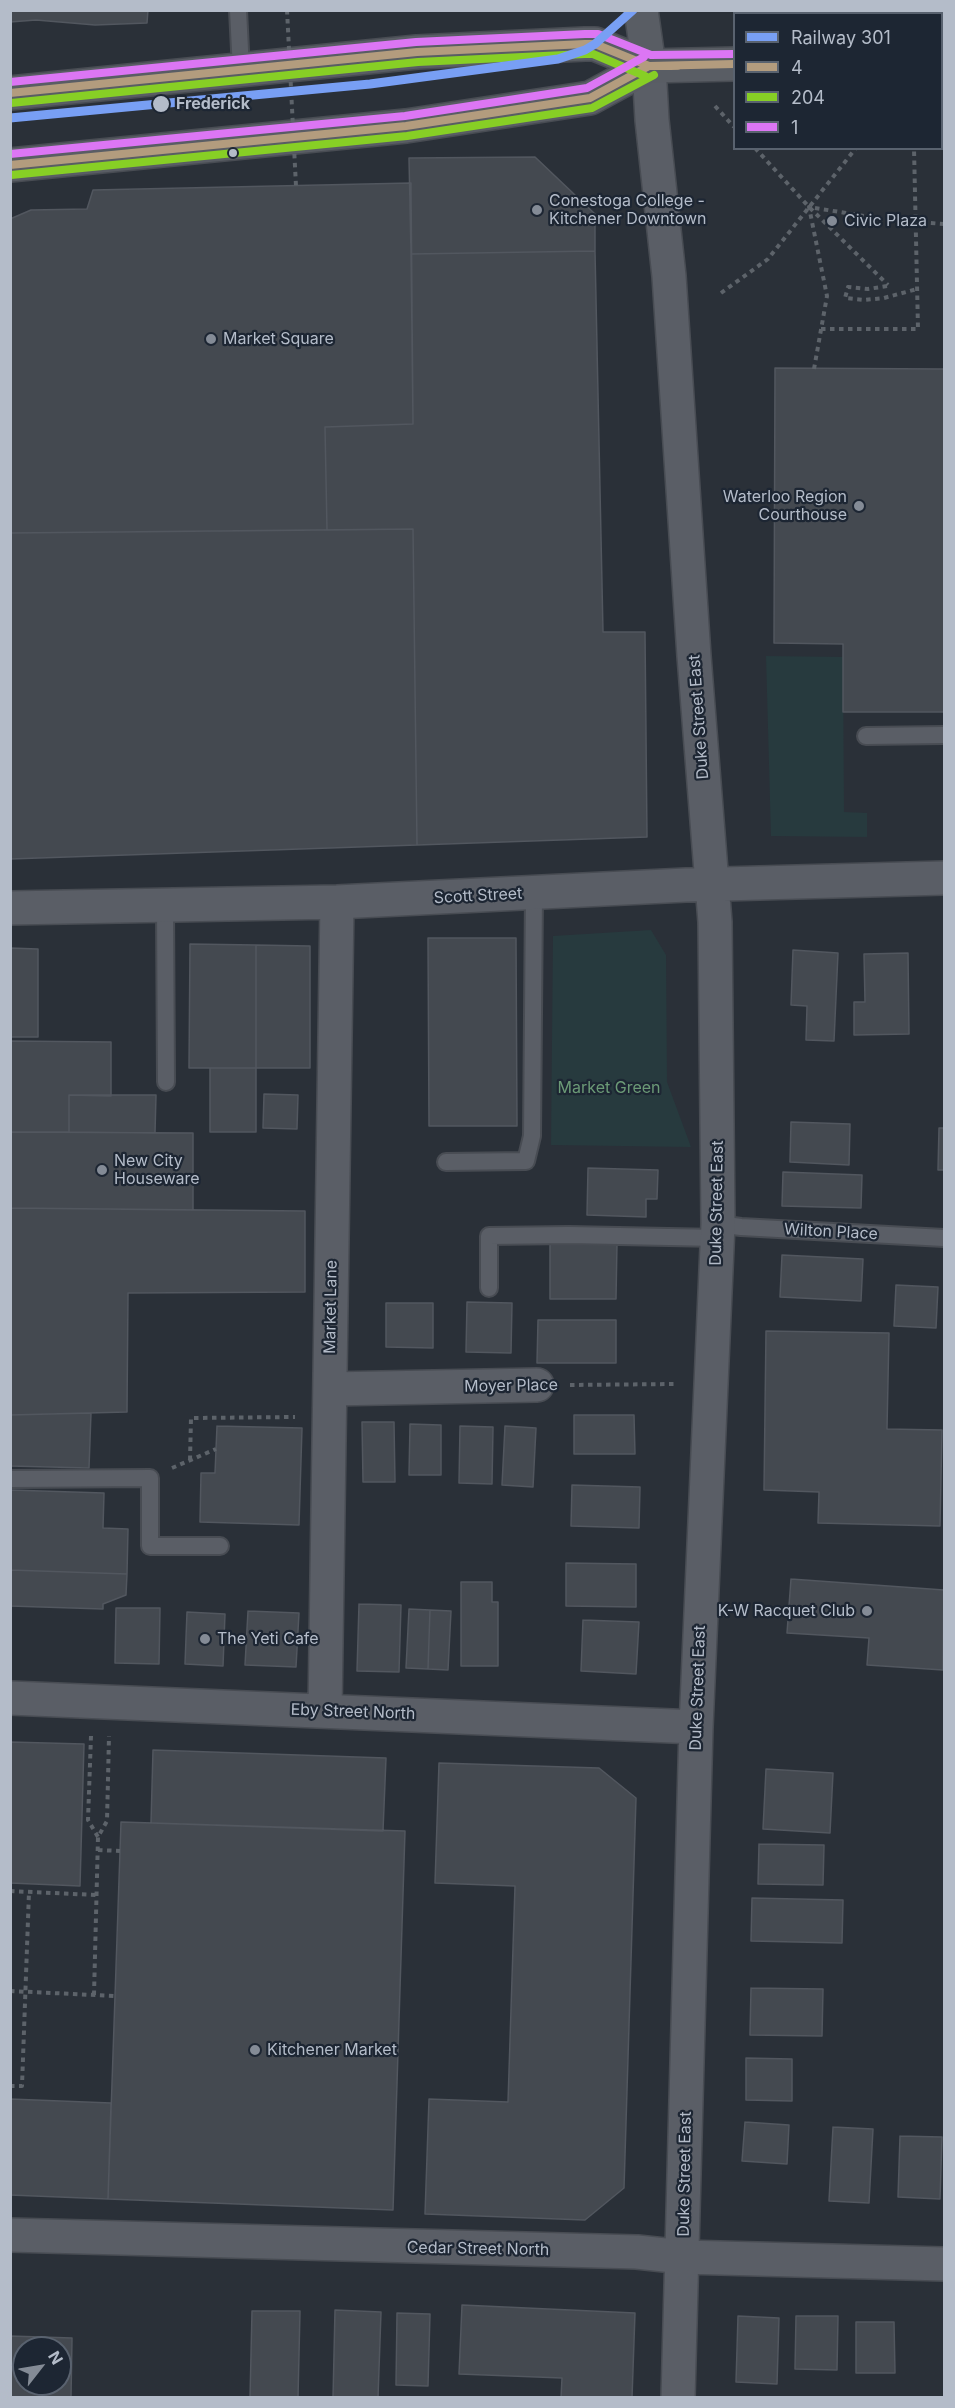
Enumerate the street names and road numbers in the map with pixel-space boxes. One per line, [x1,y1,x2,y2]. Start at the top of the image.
street label: Duke Street East [685,654,713,780]
street label: Scott Street [433,884,523,908]
street label: Duke Street East [706,1140,728,1266]
street label: Wilton Place [784,1220,878,1244]
street label: Market Lane [321,1260,341,1354]
street label: Moyer Place [464,1376,558,1396]
street label: Duke Street East [686,1625,710,1751]
street label: Eby Street North [290,1700,416,1724]
street label: Duke Street East [674,2111,696,2237]
street label: Cedar Street North [407,2238,549,2260]

